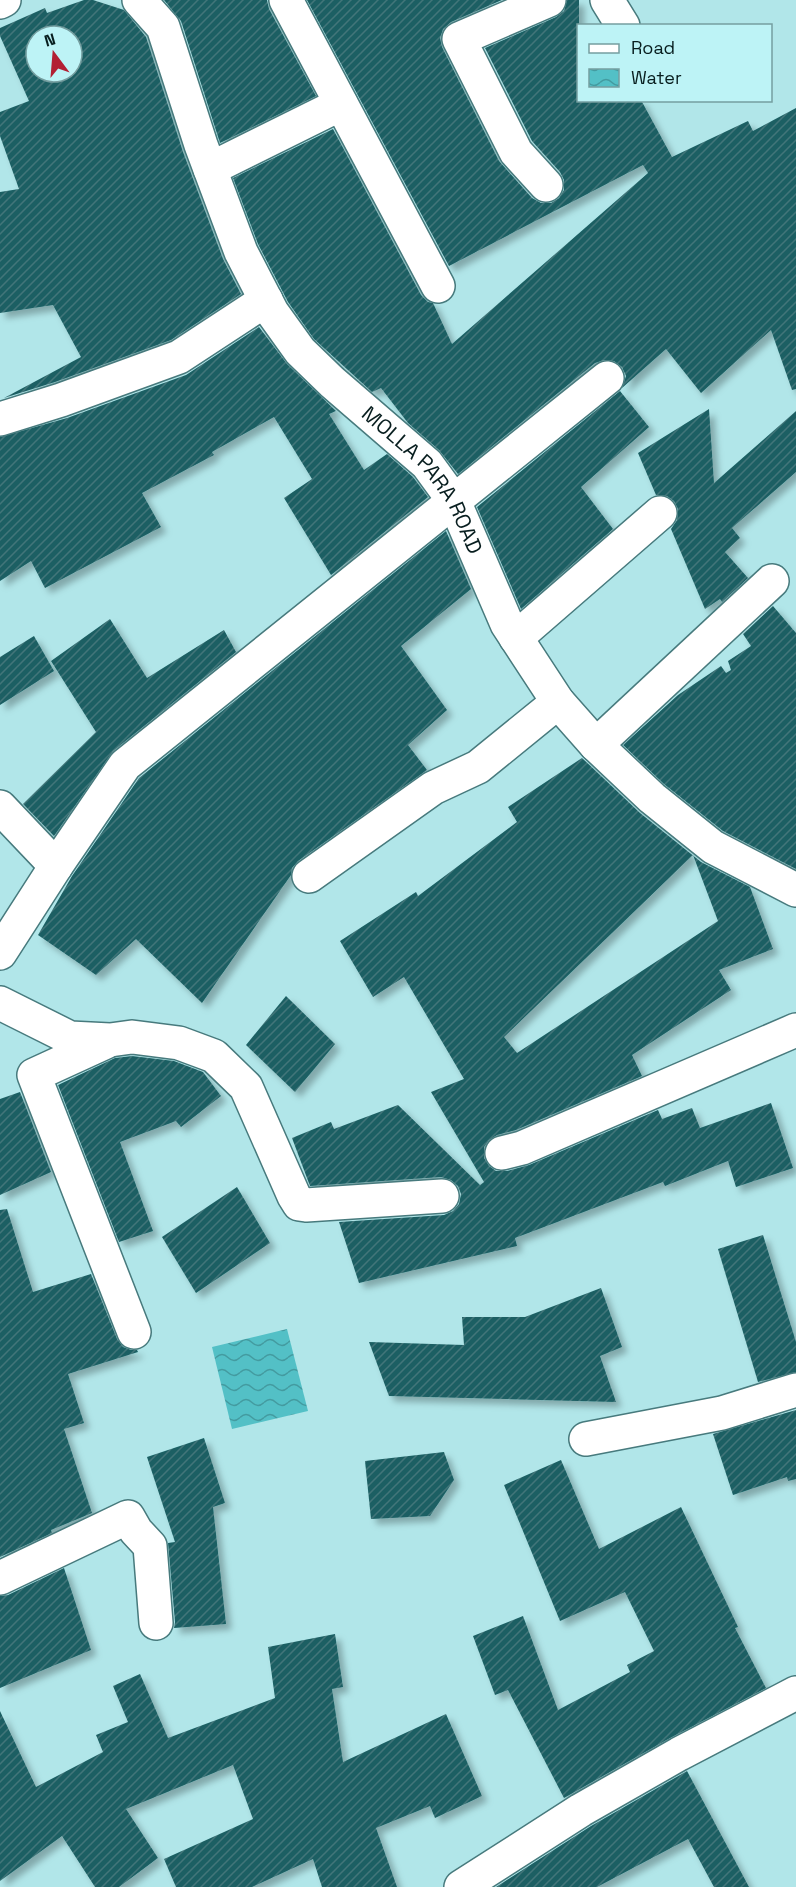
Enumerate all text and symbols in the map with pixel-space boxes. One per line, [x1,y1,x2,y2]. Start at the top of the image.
north arrow [24,24,84,84]
legend [577,24,772,102]
text: N [42,28,58,52]
text: Road [631,36,675,59]
text: Water [631,66,682,89]
street label: MOLLA PARA ROAD [356,400,489,558]

